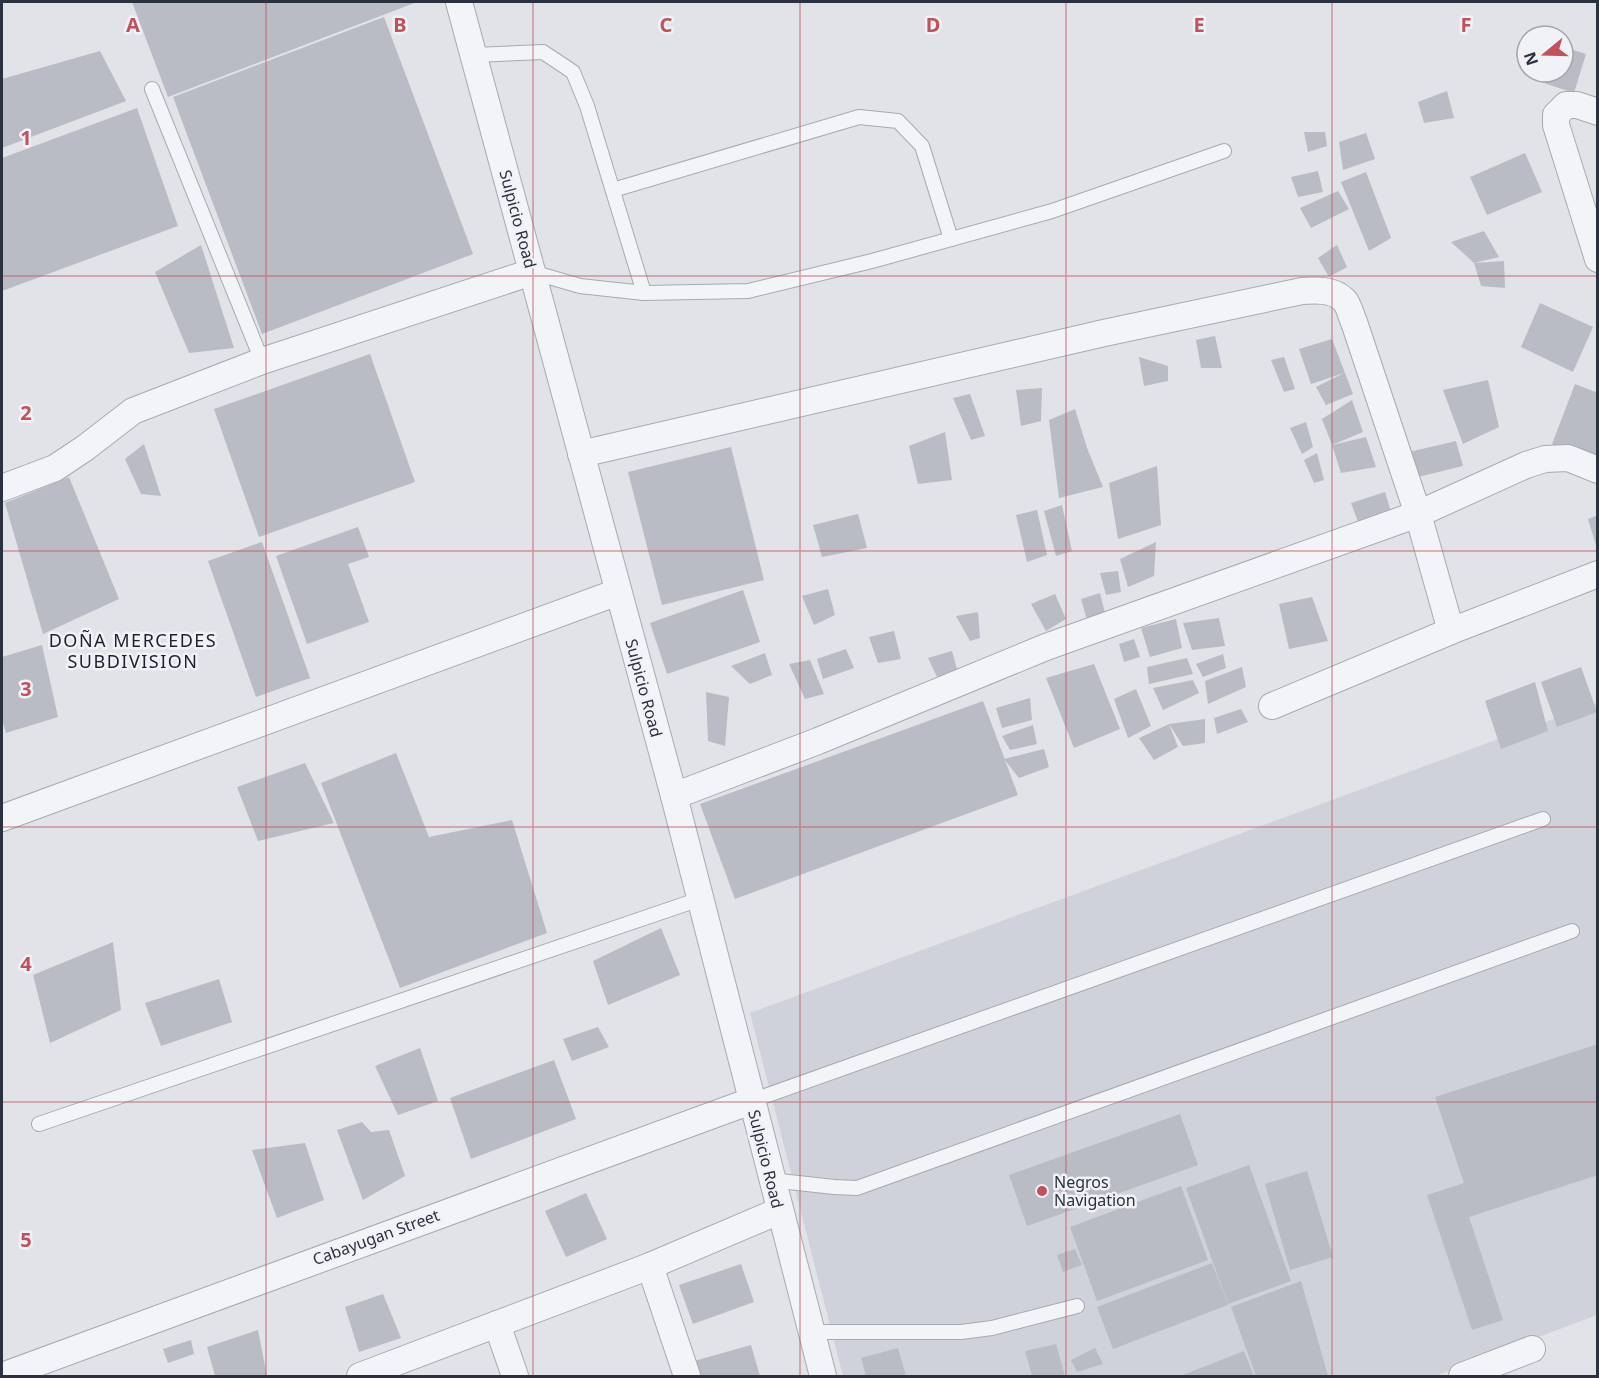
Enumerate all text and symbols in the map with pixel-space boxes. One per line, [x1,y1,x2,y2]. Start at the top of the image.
text: A [126,11,140,38]
text: B [393,11,407,38]
text: C [660,11,673,38]
text: D [926,11,940,38]
text: E [1193,11,1205,38]
text: F [1461,11,1471,38]
north arrow [1515,24,1575,84]
text: N [1518,49,1543,69]
text: 1 [20,124,32,151]
street label: Sulpicio Road [494,167,542,271]
text: 2 [20,399,32,426]
district label: DOÑA MERCEDES SUBDIVISION [49,628,217,673]
street label: Sulpicio Road [620,636,668,740]
text: 3 [20,675,32,702]
text: 4 [20,950,32,977]
street label: Sulpicio Road [743,1107,789,1211]
place label: Negros Navigation [1054,1171,1136,1211]
marker: Negros Navigation [1035,1184,1049,1198]
street label: Cabayugan Street [310,1204,443,1270]
text: 5 [20,1226,32,1253]

